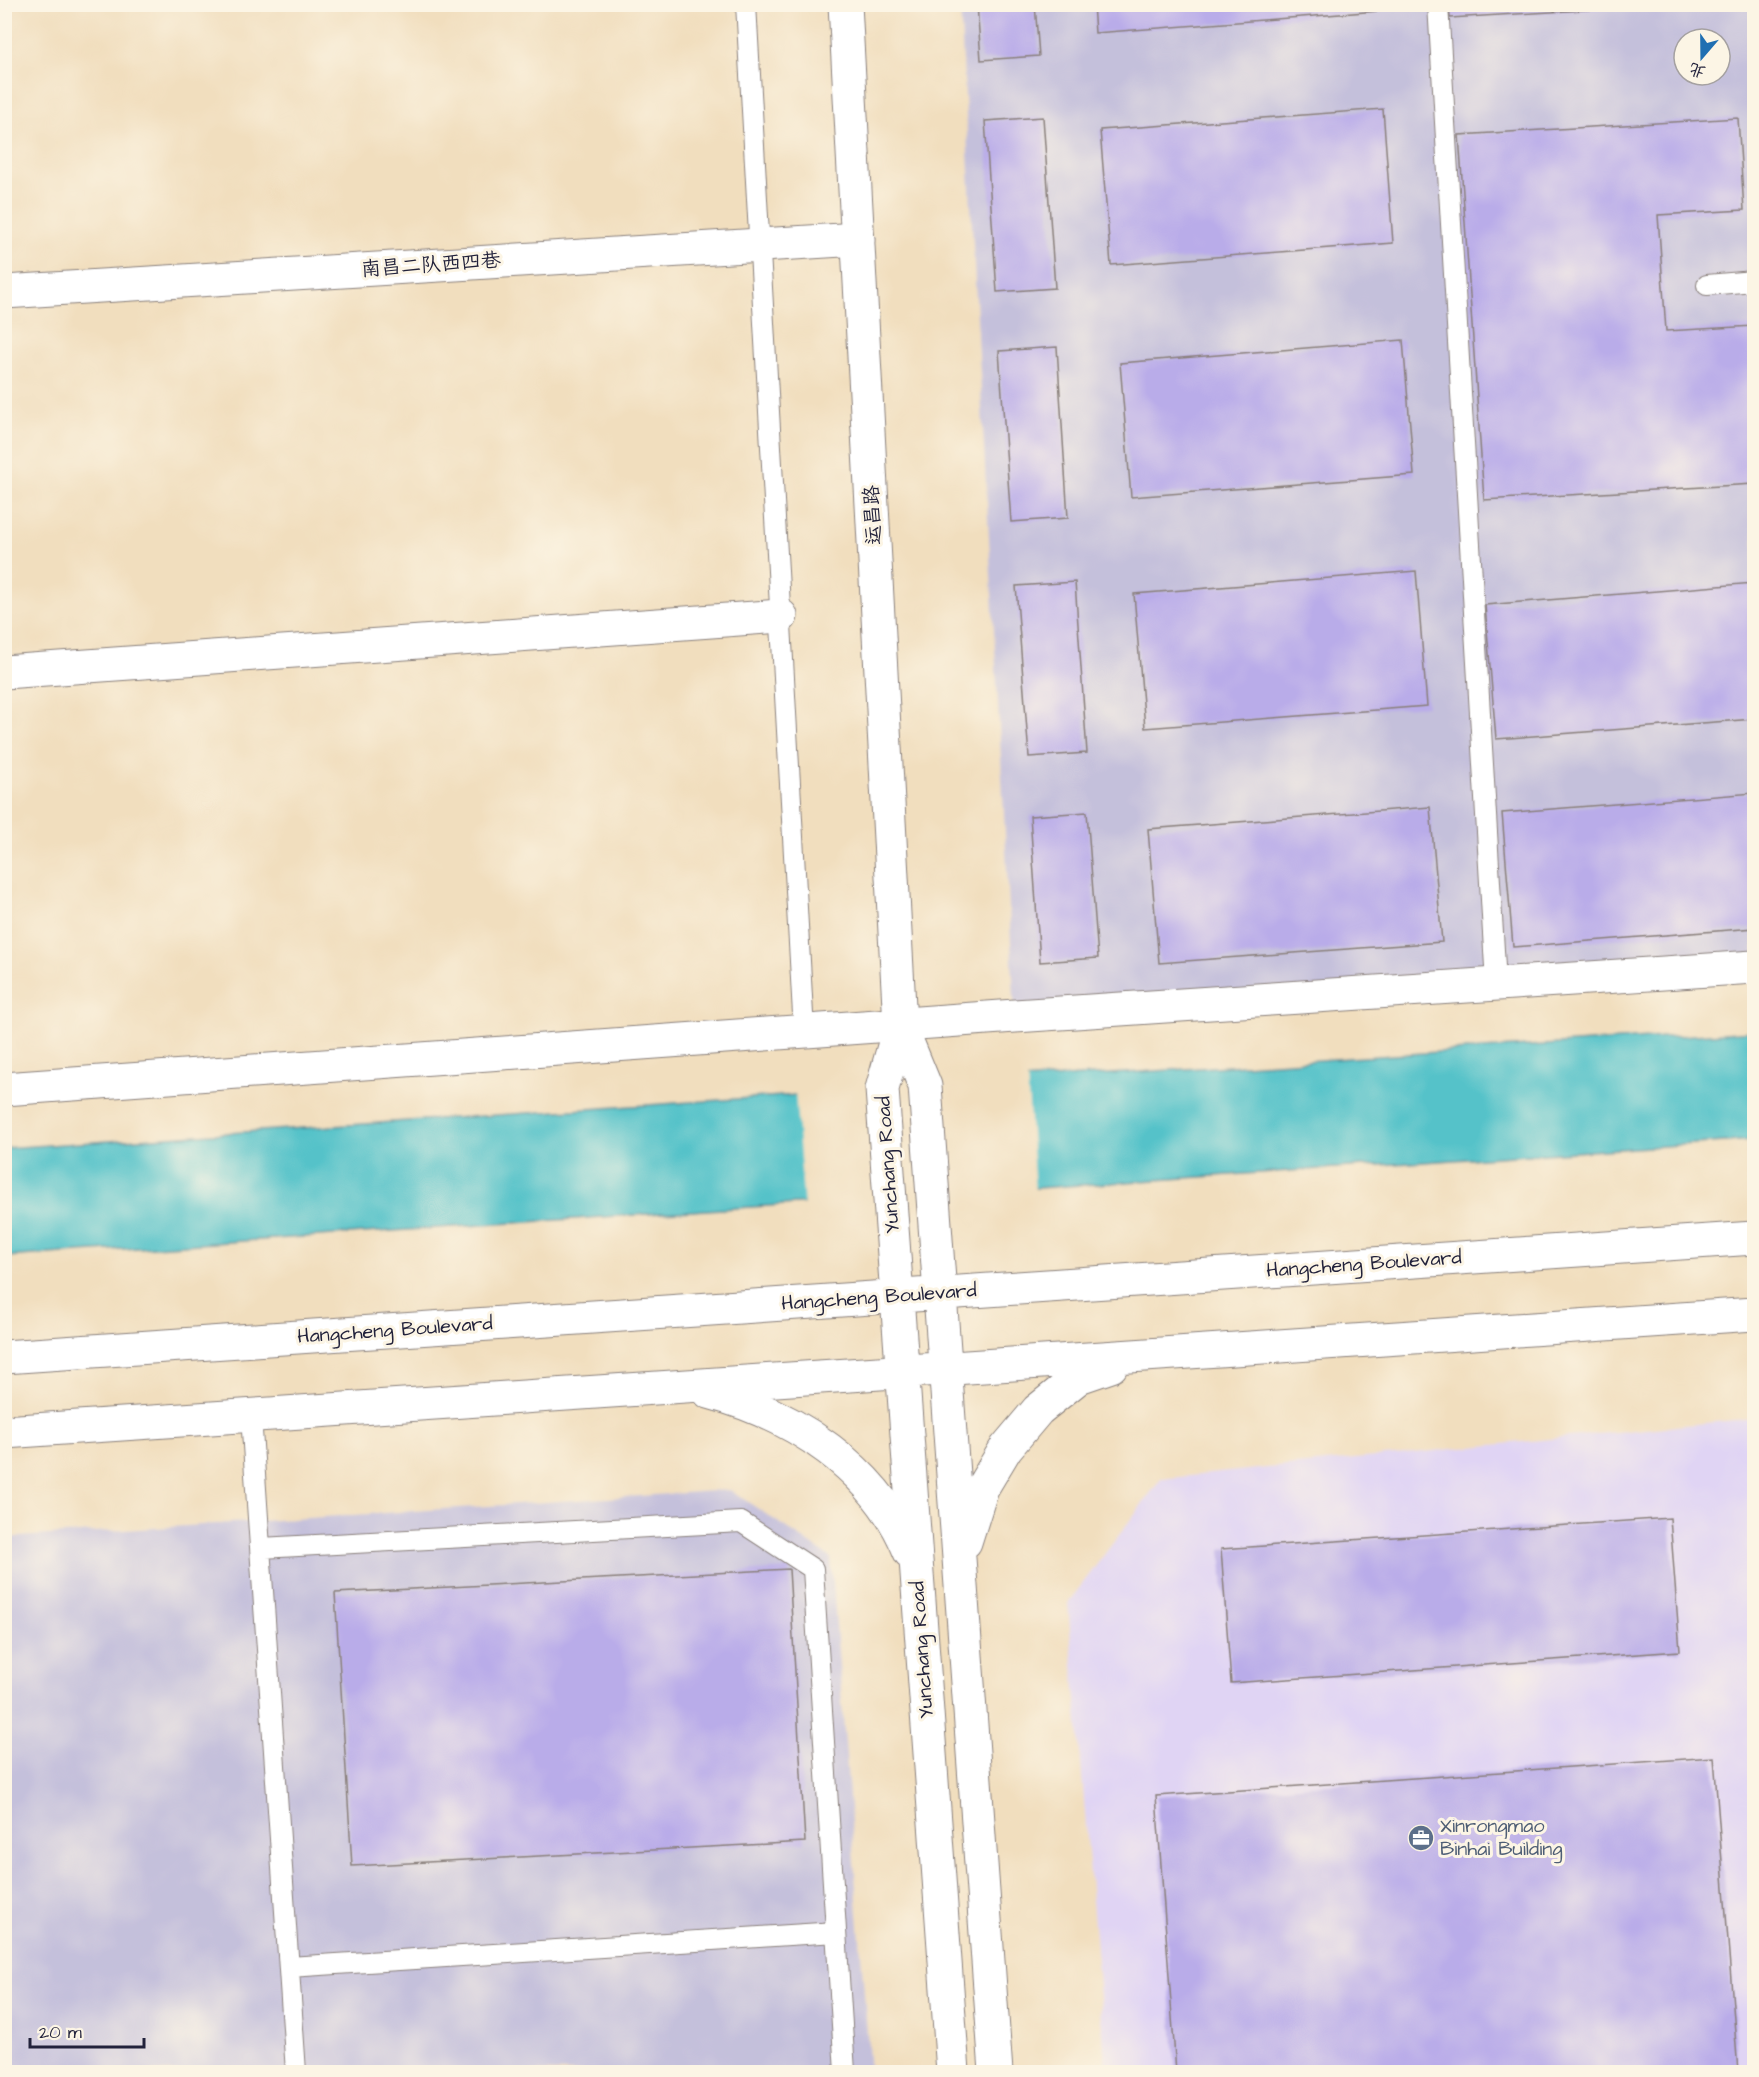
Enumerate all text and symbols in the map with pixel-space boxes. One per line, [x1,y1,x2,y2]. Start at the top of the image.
north arrow [1672,27,1732,87]
text: 北 [1686,57,1708,83]
street label: 南昌二队西四巷 [360,246,503,284]
street label: 运昌路 [857,483,889,546]
street label: Yunchang Road [869,1095,908,1235]
street label: Hangcheng Boulevard [1265,1243,1463,1286]
street label: Hangcheng Boulevard [780,1276,978,1319]
street label: Hangcheng Boulevard [296,1309,494,1352]
street label: Yunchang Road [903,1580,942,1720]
place label: Xinrongmao Binhai Building [1440,1812,1563,1864]
office icon: Xinrongmao Binhai Building [1406,1823,1436,1853]
scale bar [30,2011,144,2049]
text: 20 m [39,2020,82,2045]

